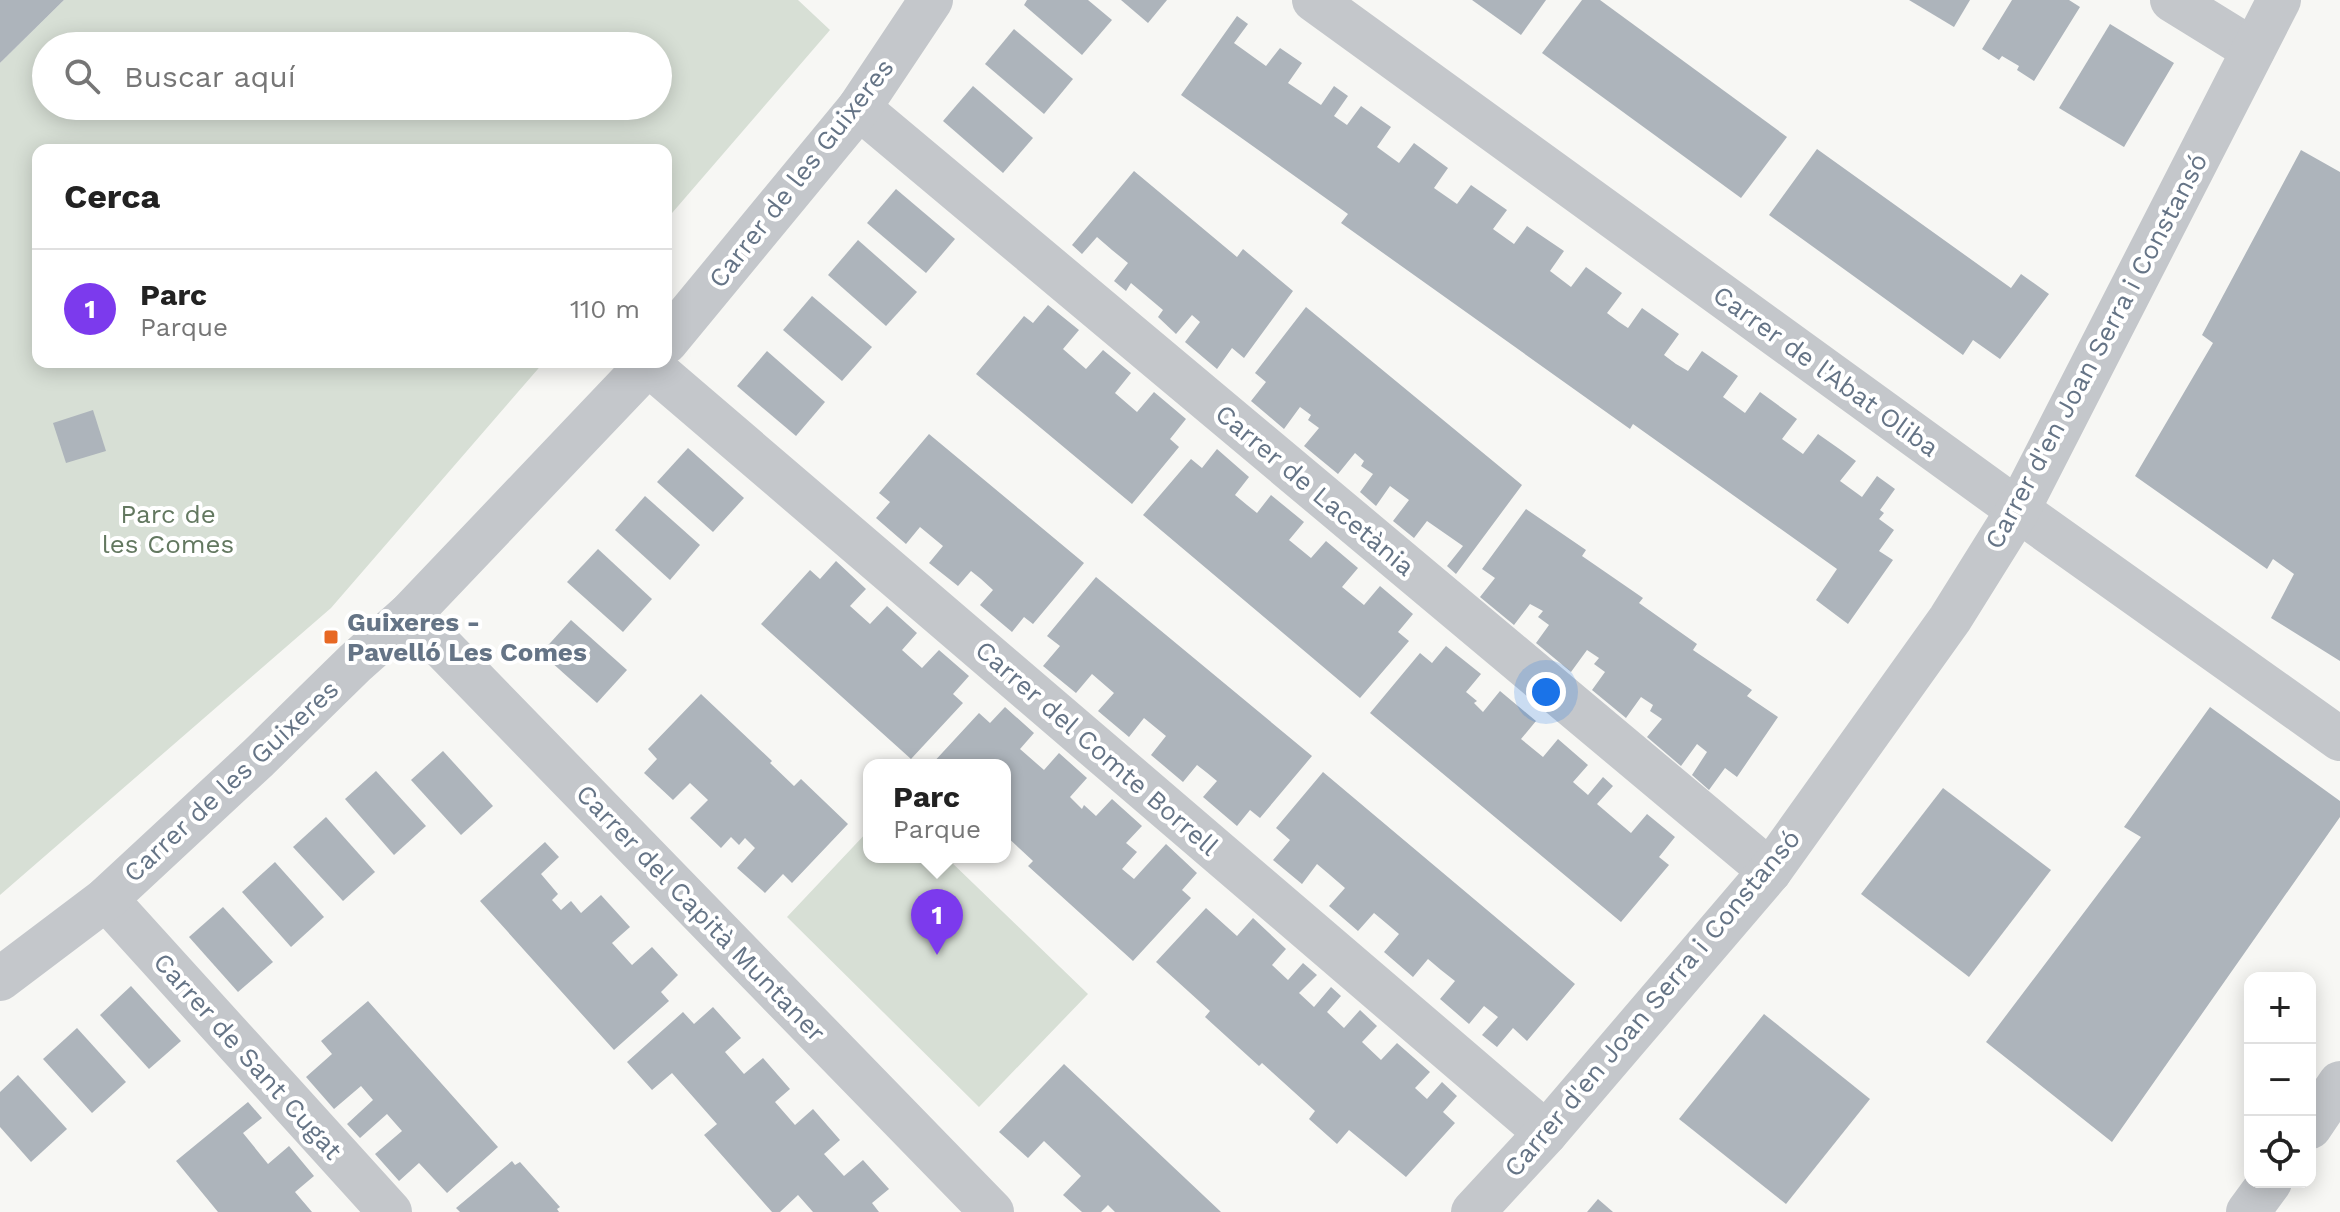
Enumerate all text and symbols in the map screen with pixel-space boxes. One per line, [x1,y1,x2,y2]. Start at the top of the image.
search box [32,32,672,120]
street label: Carrer de les Guixeres [702,53,900,293]
icon: search [60,54,104,98]
text: Buscar aquí [124,59,296,94]
street label: Carrer d'en Joan Serra i Constansó [1979,148,2213,554]
text: Cerca [64,176,160,216]
text: Parc [140,277,207,312]
street label: Carrer de l'Abat Oliba [1708,279,1945,463]
text: 1 [84,294,96,324]
text: 110 m [570,294,640,324]
text: Parque [140,312,228,342]
street label: Carrer de Lacetània [1210,398,1421,582]
park label: Parc de les Comes [102,499,234,559]
place label: Guixeres - Pavelló Les Comes [347,607,587,667]
marker: Guixeres - Pavelló Les Comes [322,628,340,646]
street label: Carrer del Comte Borrell [970,634,1224,862]
your location [1526,672,1566,712]
street label: Carrer de les Guixeres [118,674,344,888]
popup [863,759,1011,863]
street label: Carrer del Capità Muntaner [570,778,832,1048]
text: Parc [893,779,960,814]
text: Parque [893,814,981,844]
street label: Carrer d'en Joan Serra i Constansó [1498,823,1806,1183]
pin: 1 [911,889,963,955]
street label: Carrer de Sant Cugat [148,947,349,1165]
map controls [2244,972,2316,1188]
button: + [2244,972,2316,1044]
button: − [2244,1044,2316,1116]
button: locate [2244,1116,2316,1188]

